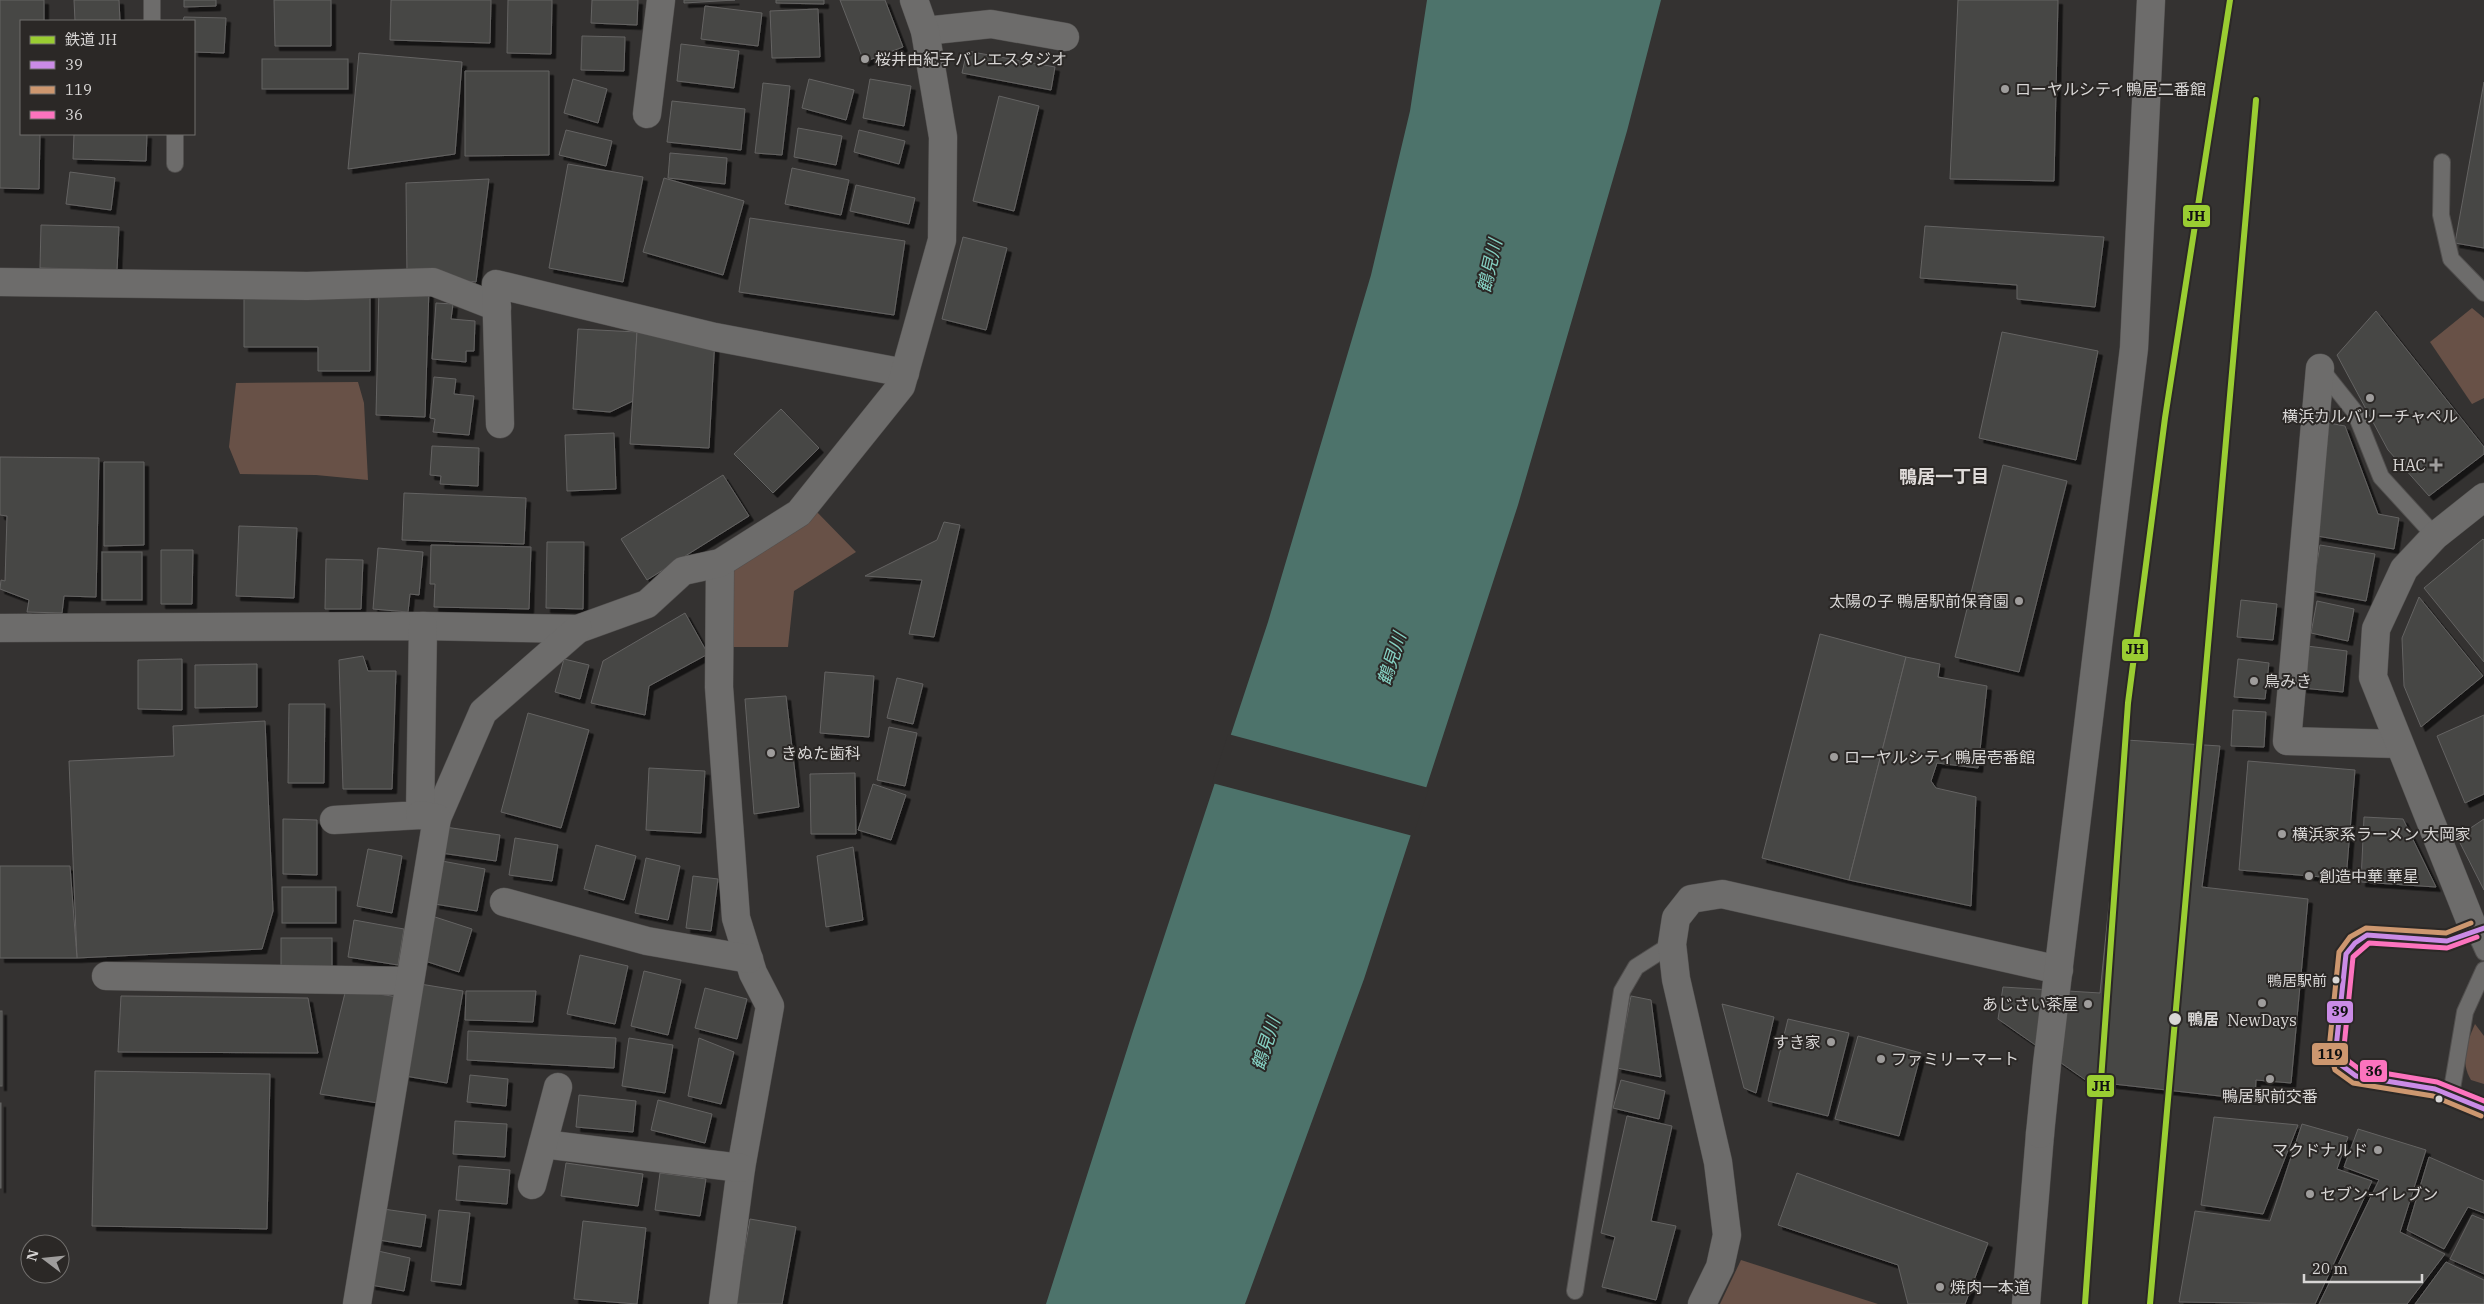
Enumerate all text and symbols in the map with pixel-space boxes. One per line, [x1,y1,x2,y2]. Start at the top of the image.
legend [20,20,195,135]
text: 鉄道 JH [65,30,117,49]
place label: 桜井由紀子バレエスタジオ [875,49,1067,69]
marker: 桜井由紀子バレエスタジオ [859,53,871,65]
text: 39 [65,55,83,74]
place label: ローヤルシティ鴨居二番館 [2015,79,2206,99]
text: 119 [65,80,92,99]
marker: ローヤルシティ鴨居二番館 [1999,83,2011,95]
text: 36 [65,105,83,124]
line badge: JH [2182,204,2211,228]
text: JH [2187,207,2205,225]
water label: 鶴見川 [1472,235,1507,295]
marker: 横浜カルバリーチャペル [2364,392,2376,404]
place label: 横浜カルバリーチャペル [2282,406,2458,426]
place label: HAC [2392,455,2426,475]
marker: HAC [2430,459,2442,471]
district label: 鴨居一丁目 [1899,465,1989,488]
place label: 太陽の子 鴨居駅前保育園 [1829,591,2009,611]
marker: 太陽の子 鴨居駅前保育園 [2013,595,2025,607]
water label: 鶴見川 [1372,628,1411,688]
line badge: JH [2121,638,2149,662]
text: JH [2126,640,2144,658]
place label: 鳥みき [2264,671,2312,691]
marker: 鳥みき [2248,675,2260,687]
place label: きぬた歯科 [781,743,861,763]
marker: きぬた歯科 [765,747,777,759]
place label: ローヤルシティ鴨居壱番館 [1844,747,2035,767]
marker: ローヤルシティ鴨居壱番館 [1828,751,1840,763]
place label: 横浜家系ラーメン 大岡家 [2292,824,2471,844]
marker: 横浜家系ラーメン 大岡家 [2276,828,2288,840]
place label: 創造中華 華星 [2319,866,2419,886]
marker: 創造中華 華星 [2303,870,2315,882]
place label: 鴨居駅前 [2267,971,2327,990]
marker: 鴨居駅前 [2331,975,2341,985]
place label: あじさい茶屋 [1982,994,2078,1014]
marker: NewDays [2256,997,2268,1009]
marker: あじさい茶屋 [2082,998,2094,1010]
line badge: 39 [2326,1000,2354,1024]
text: 39 [2332,1002,2348,1020]
place label: 鴨居 [2187,1009,2219,1029]
place label: NewDays [2227,1010,2297,1030]
marker: 鴨居 [2167,1011,2183,1027]
water label: 鶴見川 [1246,1013,1285,1073]
place label: すき家 [1773,1032,1821,1052]
marker: すき家 [1825,1036,1837,1048]
line badge: 119 [2311,1042,2349,1066]
text: 119 [2317,1045,2343,1063]
place label: ファミリーマート [1891,1049,2019,1069]
marker: ファミリーマート [1875,1053,1887,1065]
line badge: 36 [2359,1059,2388,1083]
text: 36 [2366,1062,2382,1080]
marker: 鴨居駅前交番 [2264,1073,2276,1085]
line badge: JH [2086,1074,2115,1098]
text: JH [2092,1077,2110,1095]
place label: 鴨居駅前交番 [2222,1086,2318,1106]
unlabelled marker [2434,1094,2444,1104]
place label: マクドナルド [2272,1140,2368,1160]
marker: マクドナルド [2372,1144,2384,1156]
place label: セブン-イレブン [2320,1184,2438,1204]
marker: セブン-イレブン [2304,1188,2316,1200]
north arrow [20,1234,70,1284]
text: N [22,1248,43,1263]
scale bar [2304,1252,2422,1284]
text: 20 m [2312,1259,2348,1278]
place label: 焼肉一本道 [1950,1277,2030,1297]
marker: 焼肉一本道 [1934,1281,1946,1293]

